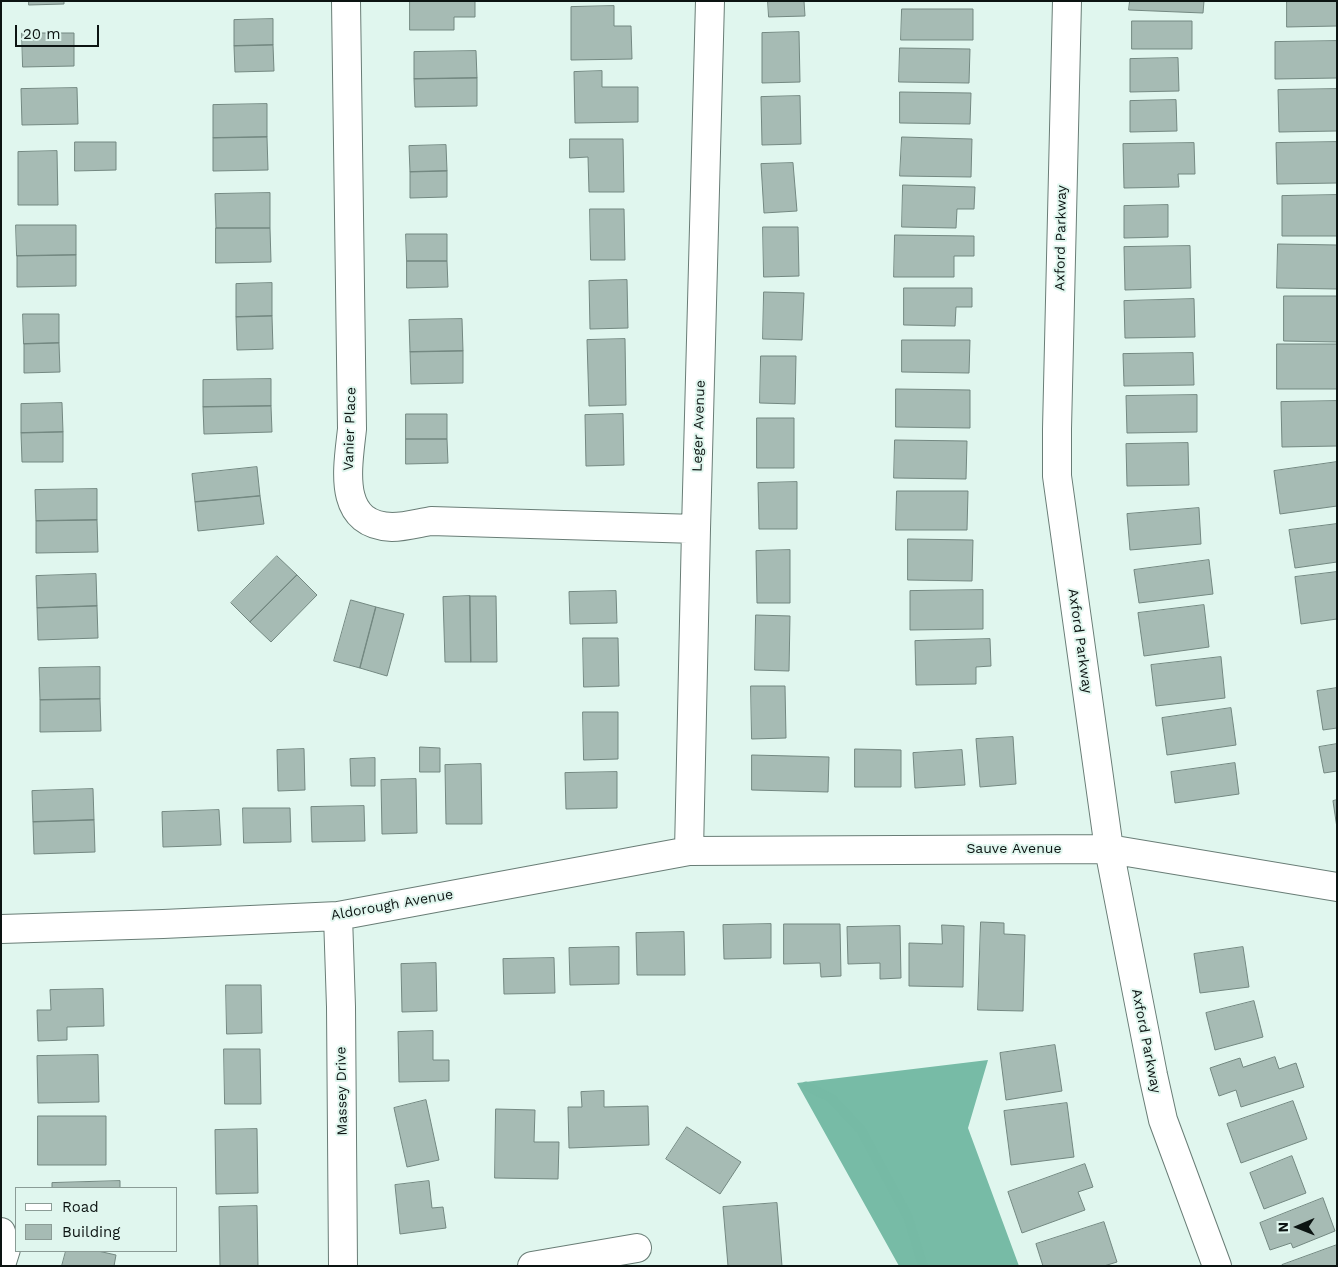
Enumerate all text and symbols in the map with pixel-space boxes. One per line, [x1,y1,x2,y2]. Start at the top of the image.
scale bar [18,15,101,47]
text: 20 m [23,25,61,43]
street label: Axford Parkway [1052,185,1070,291]
street label: Leger Avenue [689,380,709,472]
street label: Vanier Place [340,387,360,471]
street label: Axford Parkway [1064,587,1096,695]
street label: Sauve Avenue [966,841,1062,857]
street label: Aldorough Avenue [330,886,454,924]
street label: Axford Parkway [1128,987,1164,1095]
street label: Massey Drive [333,1046,351,1136]
legend [15,1187,178,1252]
text: Road [62,1198,99,1216]
north arrow [1273,1202,1323,1252]
text: N [1275,1222,1291,1233]
text: Building [62,1223,120,1241]

